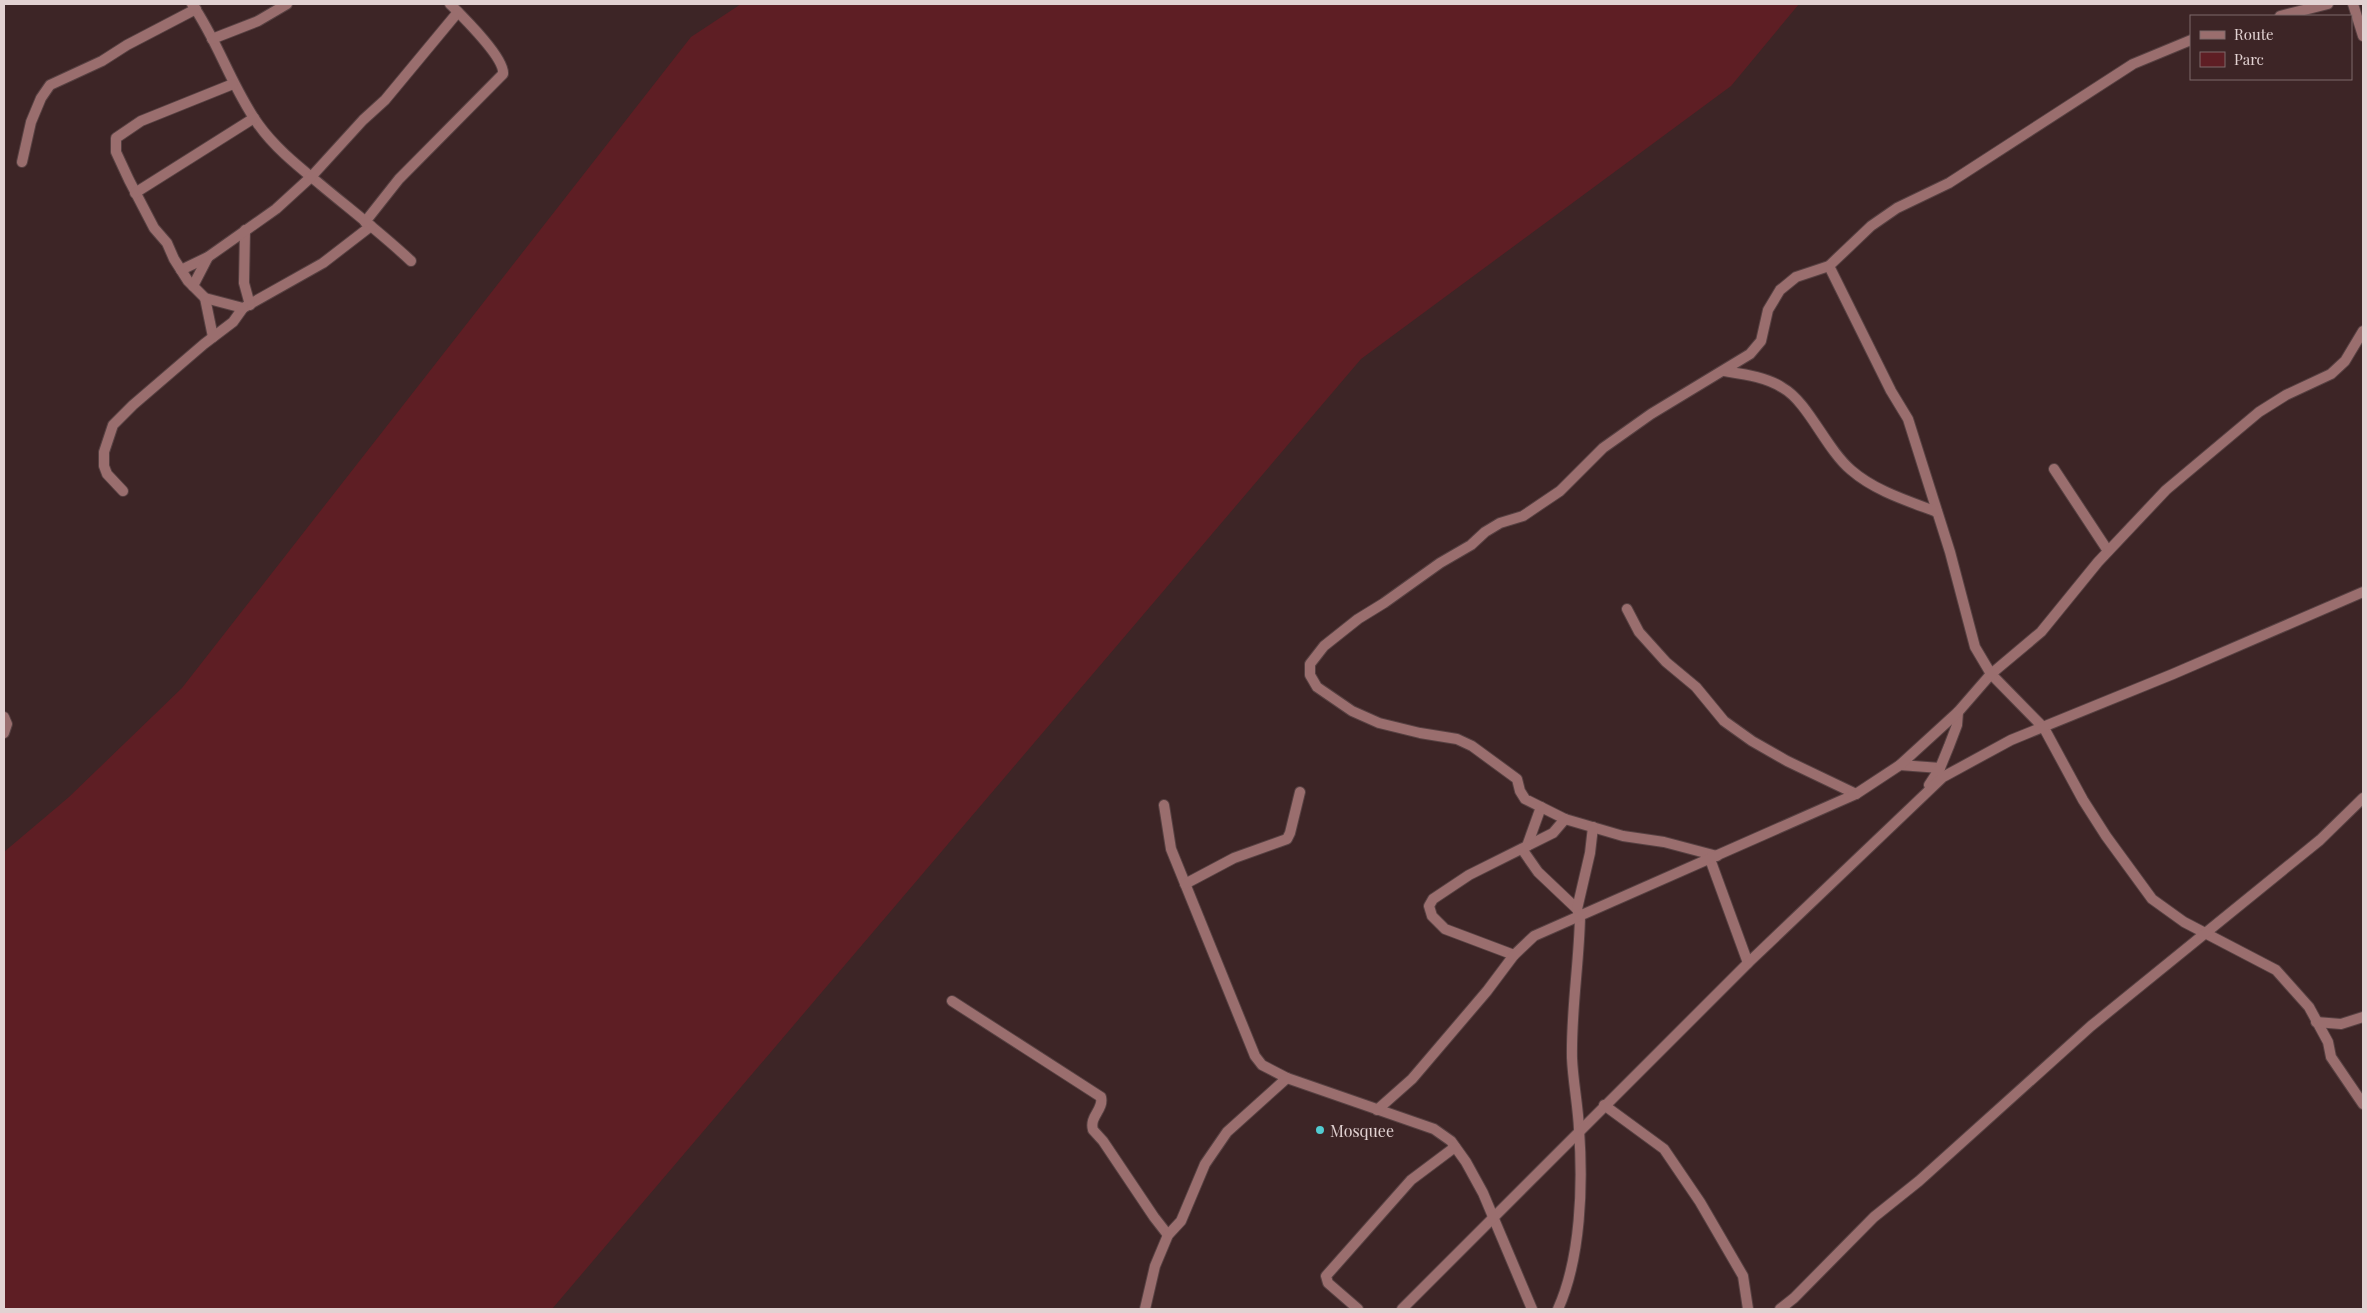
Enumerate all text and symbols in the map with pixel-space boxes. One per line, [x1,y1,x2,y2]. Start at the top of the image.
legend [2190,15,2352,80]
text: Route [2234,24,2274,44]
text: Parc [2234,49,2264,69]
place label: Mosquee [1330,1120,1394,1141]
marker: Mosquee [1314,1124,1326,1136]

